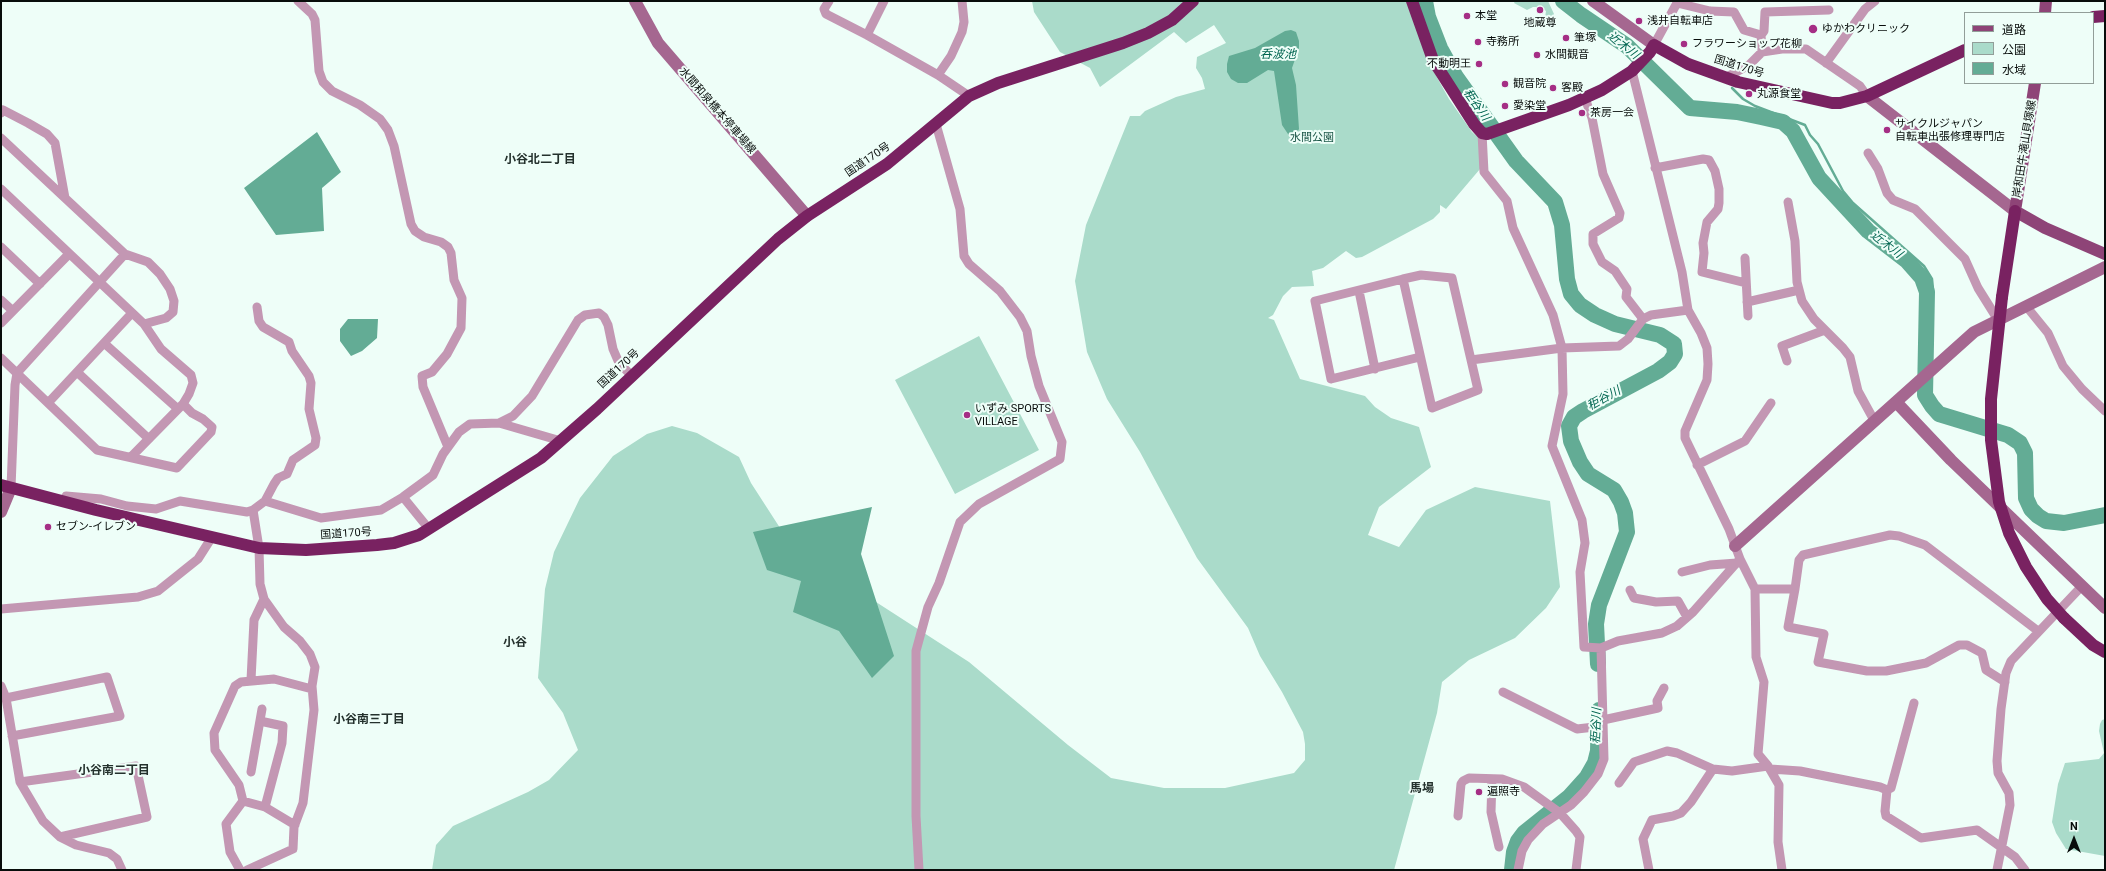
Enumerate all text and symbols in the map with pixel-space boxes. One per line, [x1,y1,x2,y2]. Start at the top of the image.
marker: 地蔵尊 [1535,5,1545,15]
place label: 本堂 [1475,9,1497,23]
marker: 本堂 [1462,11,1472,21]
legend [1964,12,2094,84]
place label: 浅井自転車店 [1647,14,1713,28]
place label: 地蔵尊 [1524,16,1556,30]
marker: 浅井自転車店 [1634,16,1644,26]
place label: ゆかわクリニック [1822,22,1910,36]
marker: ゆかわクリニック [1807,23,1819,35]
text: 道路 [2002,23,2026,37]
water label: 近木川 [1604,29,1642,63]
place label: 筆塚 [1574,31,1596,45]
marker: 筆塚 [1561,33,1571,43]
place label: 寺務所 [1486,35,1519,49]
marker: 寺務所 [1473,37,1483,47]
place label: フラワーショップ花柳 [1692,37,1802,51]
marker: フラワーショップ花柳 [1679,39,1689,49]
text: 公園 [2002,43,2026,57]
water label: 呑波池 [1260,48,1296,62]
place label: 水間観音 [1545,48,1589,62]
marker: 水間観音 [1532,50,1542,60]
street label: 国道170号 [1712,53,1766,81]
place label: 不動明王 [1427,57,1471,71]
marker: 不動明王 [1474,59,1484,69]
text: 水域 [2002,63,2026,77]
street label: 水間和泉橋本停車場線 [676,65,758,157]
place label: 観音院 [1513,77,1546,91]
marker: 観音院 [1500,79,1510,89]
place label: 客殿 [1561,81,1583,95]
marker: 客殿 [1548,83,1558,93]
water label: 秬谷川 [1460,86,1492,124]
place label: 丸源食堂 [1757,87,1801,101]
marker: 丸源食堂 [1744,89,1754,99]
place label: 愛染堂 [1513,99,1546,113]
street label: 岸和田牛滝山貝塚線 [2011,99,2039,199]
marker: 愛染堂 [1500,101,1510,111]
place label: 茶房一会 [1590,106,1634,120]
marker: 茶房一会 [1577,108,1587,118]
place label: サイクルジャパン 自転車出張修理専門店 [1895,117,2005,143]
marker: サイクルジャパン 自転車出張修理専門店 [1882,125,1892,135]
park label: 水間公園 [1290,131,1334,145]
street label: 国道170号 [843,140,893,180]
district label: 小谷北二丁目 [504,153,576,167]
water label: 近木川 [1867,228,1905,262]
street label: 国道170号 [596,347,642,391]
water label: 秬谷川 [1585,384,1623,414]
place label: いずみ SPORTS VILLAGE [975,402,1051,428]
marker: いずみ SPORTS VILLAGE [962,410,972,420]
place label: セブン-イレブン [56,520,136,534]
marker: セブン-イレブン [43,522,53,532]
street label: 国道170号 [320,526,372,542]
district label: 小谷 [503,636,527,650]
water label: 秬谷川 [1589,708,1605,744]
district label: 小谷南三丁目 [333,713,405,727]
district label: 小谷南二丁目 [78,764,150,778]
district label: 馬場 [1410,782,1434,796]
place label: 遍照寺 [1487,785,1520,799]
marker: 遍照寺 [1474,787,1484,797]
north arrow [2054,819,2094,859]
text: N [2070,820,2078,833]

